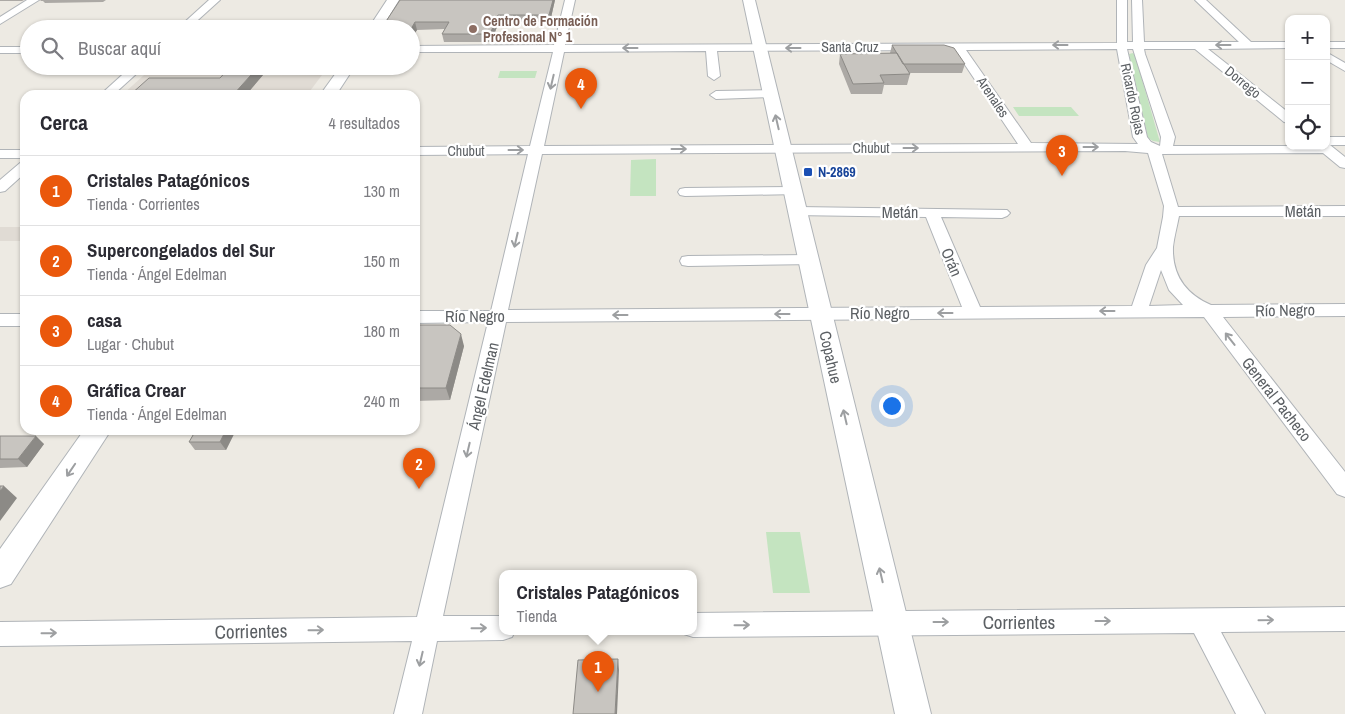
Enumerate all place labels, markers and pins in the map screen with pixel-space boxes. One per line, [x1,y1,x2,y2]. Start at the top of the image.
place label: Centro de Formación Profesional N° 1 [483,12,598,46]
marker: Centro de Formación Profesional N° 1 [467,23,479,35]
pin: 4 [565,68,597,109]
pin: 3 [1046,135,1078,176]
place label: N-2869 [818,163,856,181]
marker: N-2869 [802,166,814,178]
pin: 2 [403,448,435,489]
pin: 1 [582,651,614,692]

